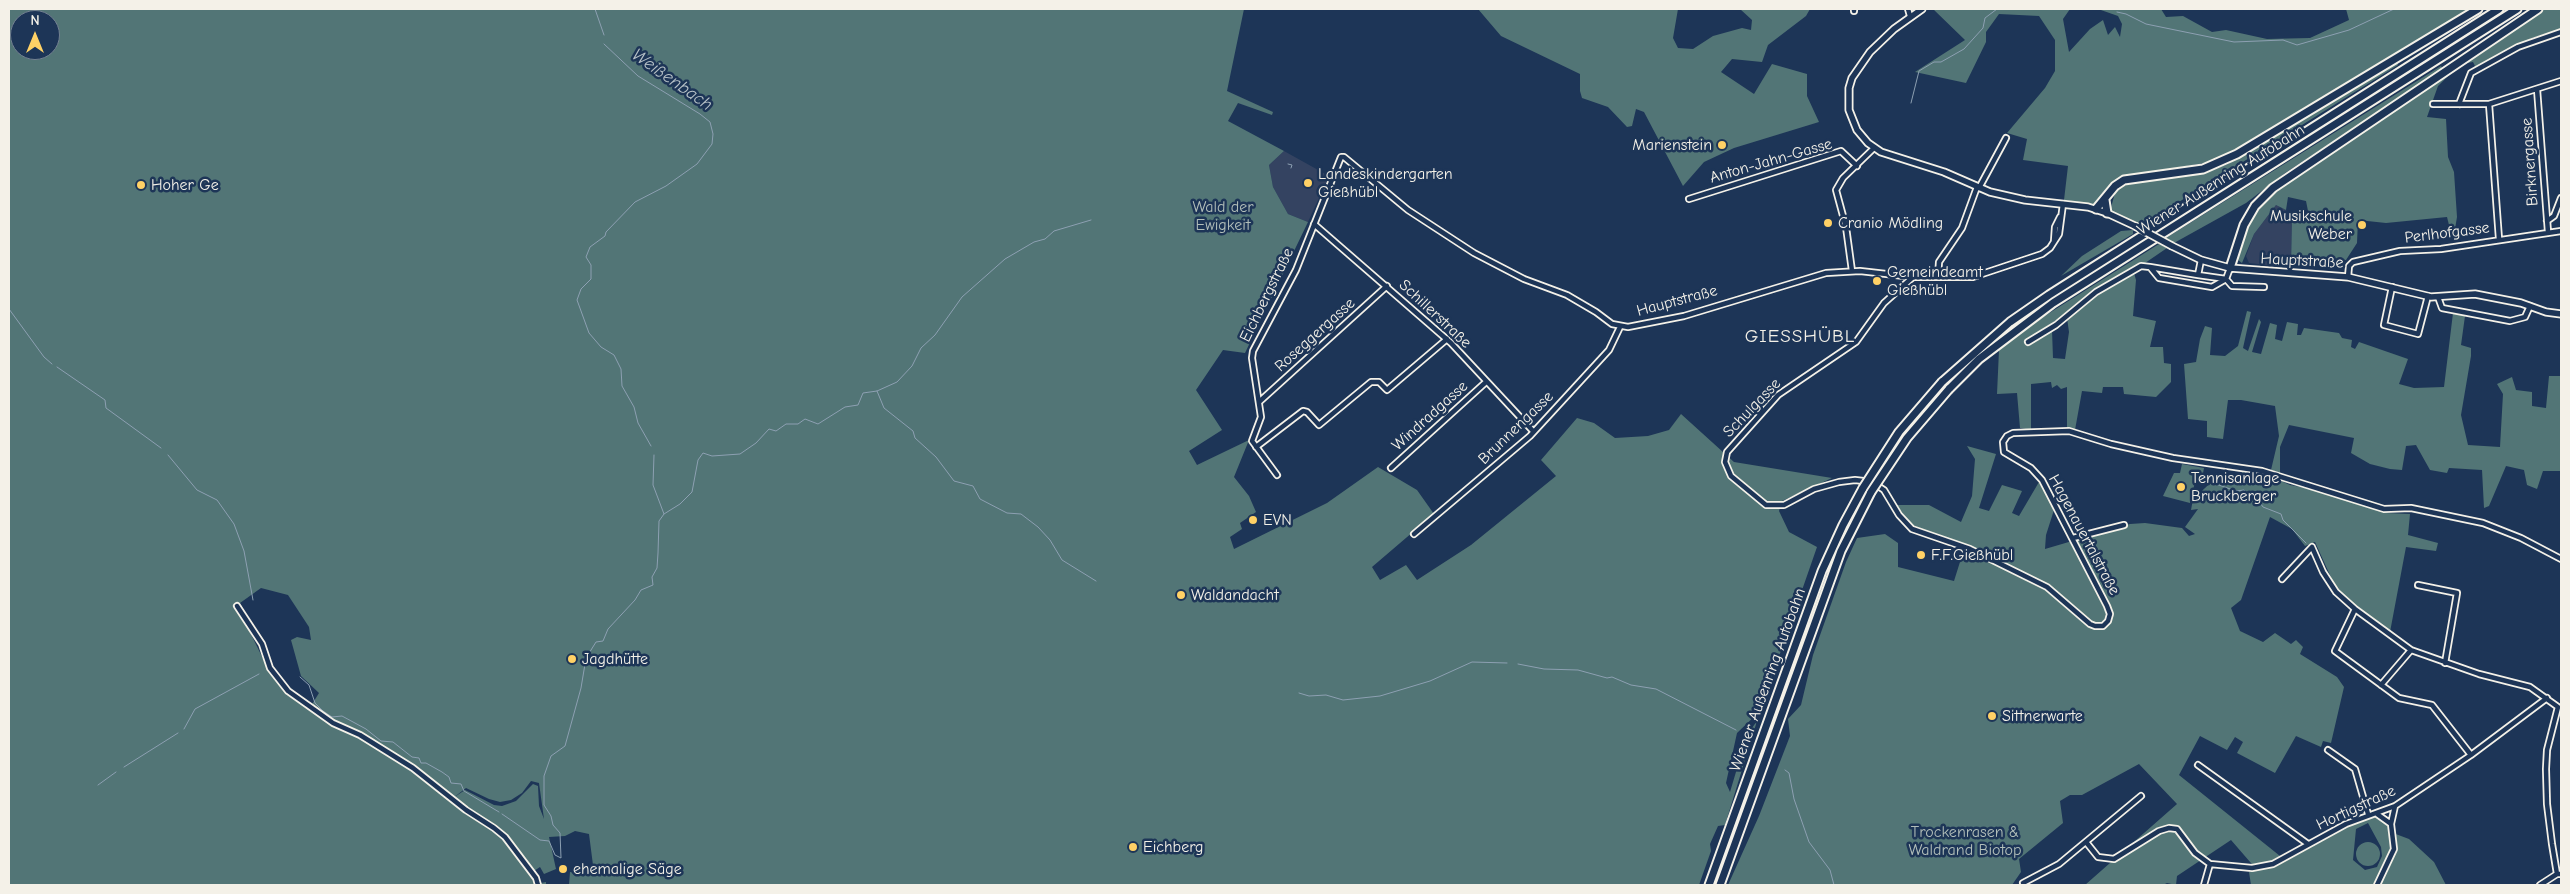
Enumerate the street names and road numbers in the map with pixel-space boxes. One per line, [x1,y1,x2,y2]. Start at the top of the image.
street label: Birknergasse [2517,117,2543,207]
street label: Wiener Außenring Autobahn [2134,121,2308,239]
street label: Anton-Jahn-Gasse [1708,134,1834,188]
street label: Perlhofgasse [2403,218,2491,248]
street label: Eichbergstraße [1236,245,1298,345]
street label: Hauptstraße [2260,249,2344,273]
street label: Schillerstraße [1395,276,1475,352]
street label: Hauptstraße [1634,281,1720,321]
street label: Roseggergasse [1271,294,1359,376]
street label: Schulgasse [1719,374,1785,442]
street label: Windradgasse [1388,377,1472,455]
street label: Brunnengasse [1474,387,1558,469]
street label: Hagenauertalstraße [2044,471,2124,599]
street label: Wiener Außenring Autobahn [1726,586,1810,774]
street label: Hortigstraße [2313,781,2399,835]

